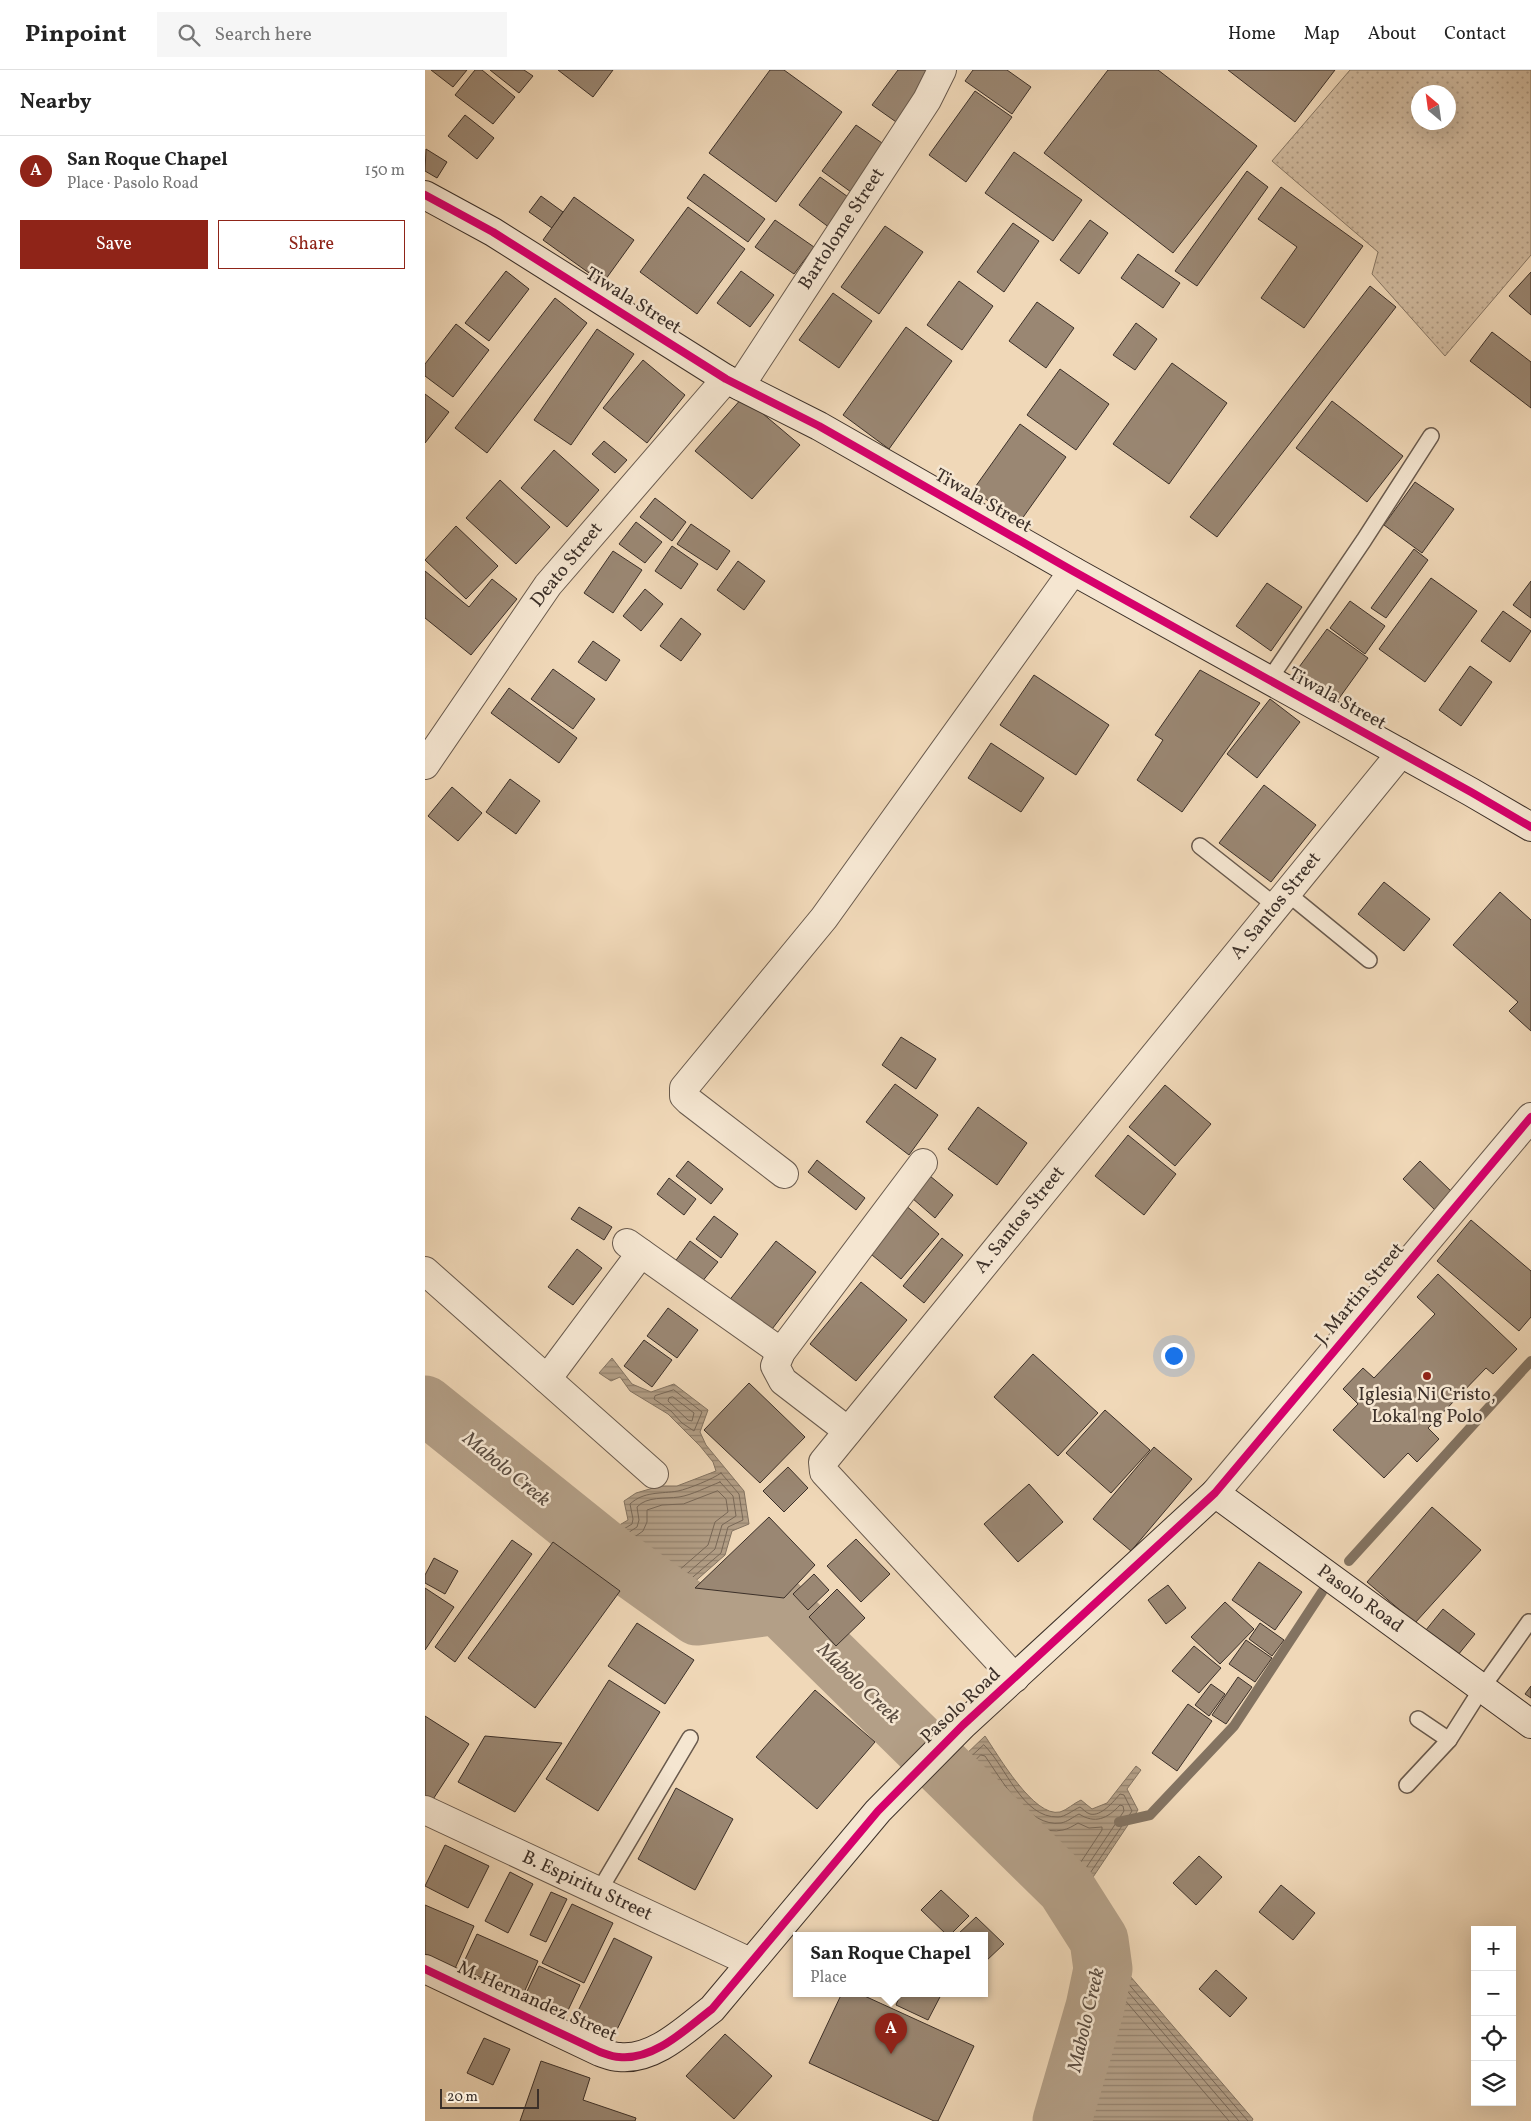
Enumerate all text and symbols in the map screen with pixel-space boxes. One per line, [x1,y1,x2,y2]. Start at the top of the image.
search box [157,12,507,57]
text: Pinpoint [25,18,127,52]
icon: search [175,21,203,49]
text: Search here [215,22,312,48]
text: Home [1228,22,1276,47]
text: Map [1304,22,1340,47]
text: About [1368,22,1416,47]
text: Contact [1444,22,1506,47]
north arrow [1411,85,1456,130]
text: Nearby [20,88,91,117]
text: San Roque Chapel [67,147,228,173]
text: A [30,160,42,182]
text: 150 m [364,160,405,182]
street label: Bartolome Street [793,163,891,295]
text: Place · Pasolo Road [67,173,198,195]
button: Save [20,220,208,269]
button: Share [218,220,405,269]
street label: Tiwala Street [580,261,686,341]
street label: Tiwala Street [929,463,1037,540]
street label: Deato Street [525,517,609,613]
street label: Tiwala Street [1283,661,1391,737]
street label: A. Santos Street [1225,847,1328,965]
street label: A. Santos Street [969,1161,1072,1279]
street label: J. Martin Street [1309,1237,1411,1351]
your location [1161,1343,1187,1369]
marker: Iglesia Ni Cristo, Lokal ng Polo [1421,1370,1433,1382]
place label: Iglesia Ni Cristo, Lokal ng Polo [1358,1382,1496,1430]
water label: Mabolo Creek [455,1425,556,1514]
street label: Pasolo Road [1311,1559,1409,1639]
water label: Mabolo Creek [809,1636,906,1731]
street label: Pasolo Road [915,1662,1007,1750]
street label: B. Espiritu Street [518,1844,657,1928]
map controls [1471,1926,1516,2106]
button: + [1471,1926,1516,1971]
popup [793,1932,988,1997]
text: San Roque Chapel [810,1941,971,1967]
street label: M. Hernandez Street [453,1955,621,2049]
water label: Mabolo Creek [1061,1965,1113,2076]
text: Place [810,1967,847,1989]
button: − [1471,1971,1516,2016]
pin: A [875,2013,907,2054]
button: locate [1471,2016,1516,2061]
button: layers [1471,2061,1516,2106]
scale bar [440,2086,539,2109]
text: 20 m [447,2088,478,2107]

